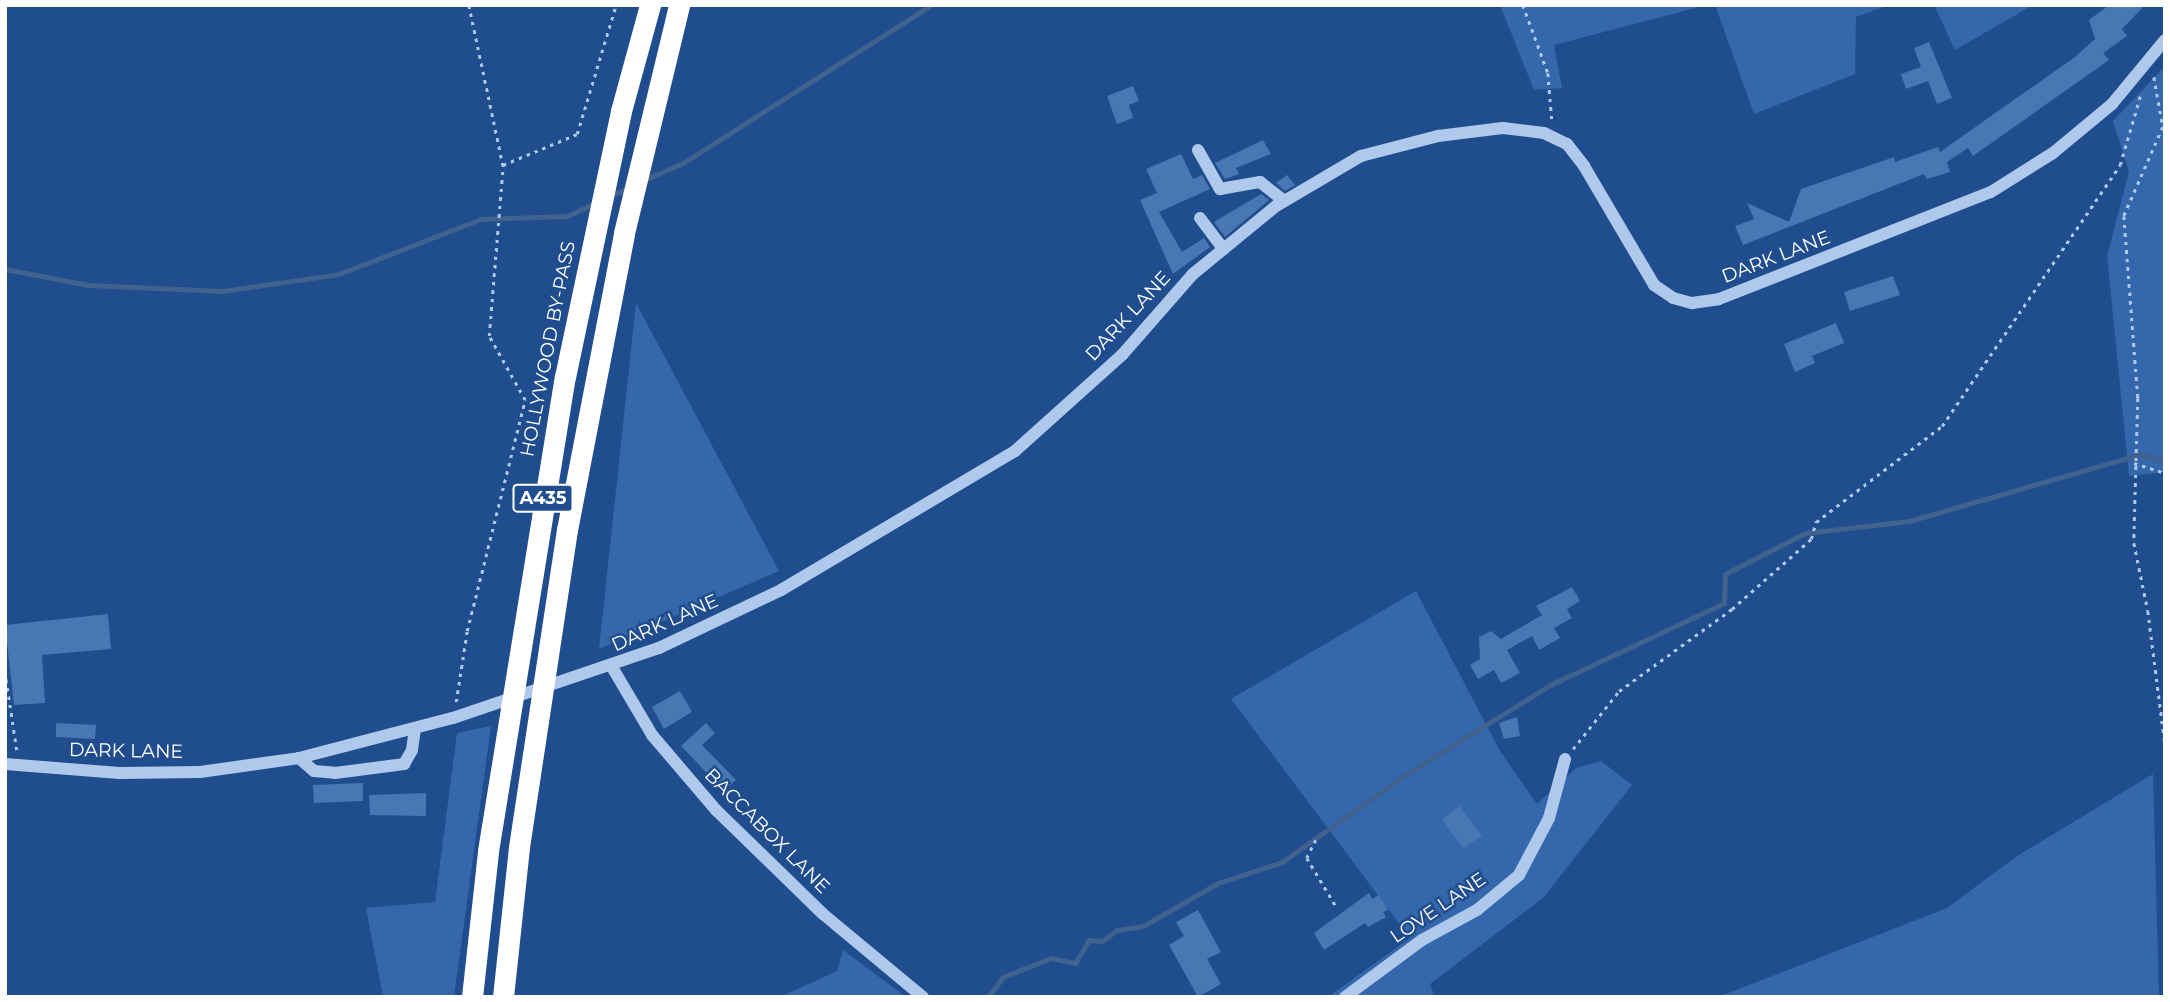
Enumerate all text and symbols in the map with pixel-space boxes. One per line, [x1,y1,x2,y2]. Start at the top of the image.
street label: DARK LANE [1719,226,1833,288]
street label: HOLLYWOOD BY-PASS [516,239,580,459]
street label: DARK LANE [1081,266,1175,366]
road number: A435 [512,484,574,512]
street label: DARK LANE [608,589,722,657]
street label: DARK LANE [69,739,183,763]
street label: BACCABOX LANE [700,764,834,898]
street label: LOVE LANE [1386,868,1490,948]

